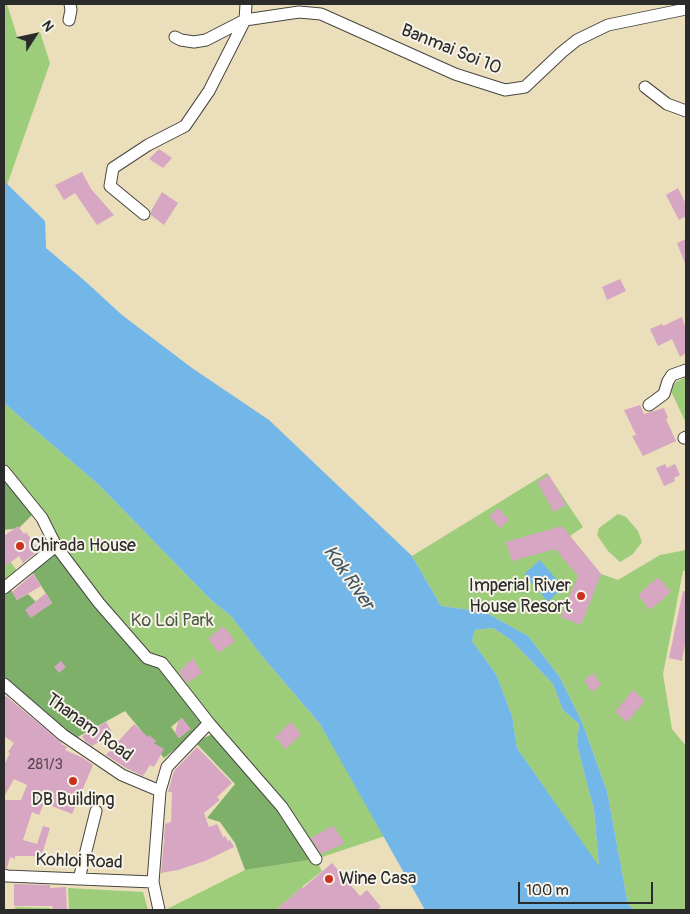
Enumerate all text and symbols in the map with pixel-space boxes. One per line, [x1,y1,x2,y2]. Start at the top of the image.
north arrow [10,10,60,60]
text: N [38,17,57,35]
street label: Banmai Soi 10 [398,20,504,80]
place label: Chirada House [30,535,136,557]
marker: Chirada House [14,540,26,552]
water label: Kok River [318,541,378,615]
place label: Imperial River House Resort [469,575,571,618]
marker: Imperial River House Resort [575,590,587,602]
park label: Ko Loi Park [131,610,213,632]
street label: Thanam Road [41,689,137,767]
house number: 281/3 [27,756,63,774]
marker: DB Building [67,775,79,787]
place label: DB Building [31,789,115,811]
street label: Kohloi Road [35,850,123,874]
place label: Wine Casa [339,868,416,890]
scale bar [520,872,655,904]
marker: Wine Casa [323,873,335,885]
text: 100 m [526,881,569,900]

